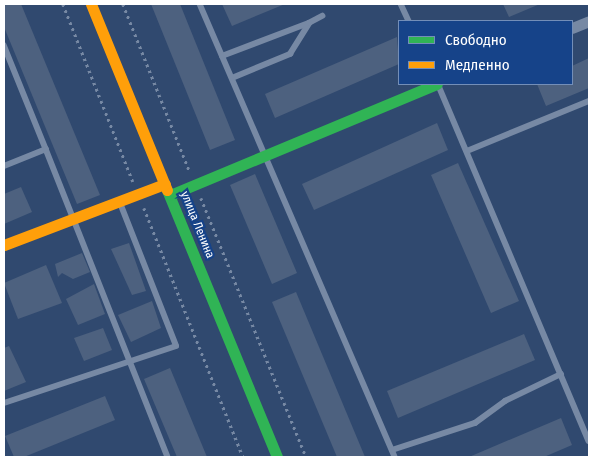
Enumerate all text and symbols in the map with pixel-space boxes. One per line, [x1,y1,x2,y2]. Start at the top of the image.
legend [398,20,573,85]
text: Свободно [445,31,507,49]
text: Медленно [445,56,510,74]
street label: улица Ленина [177,189,217,261]

